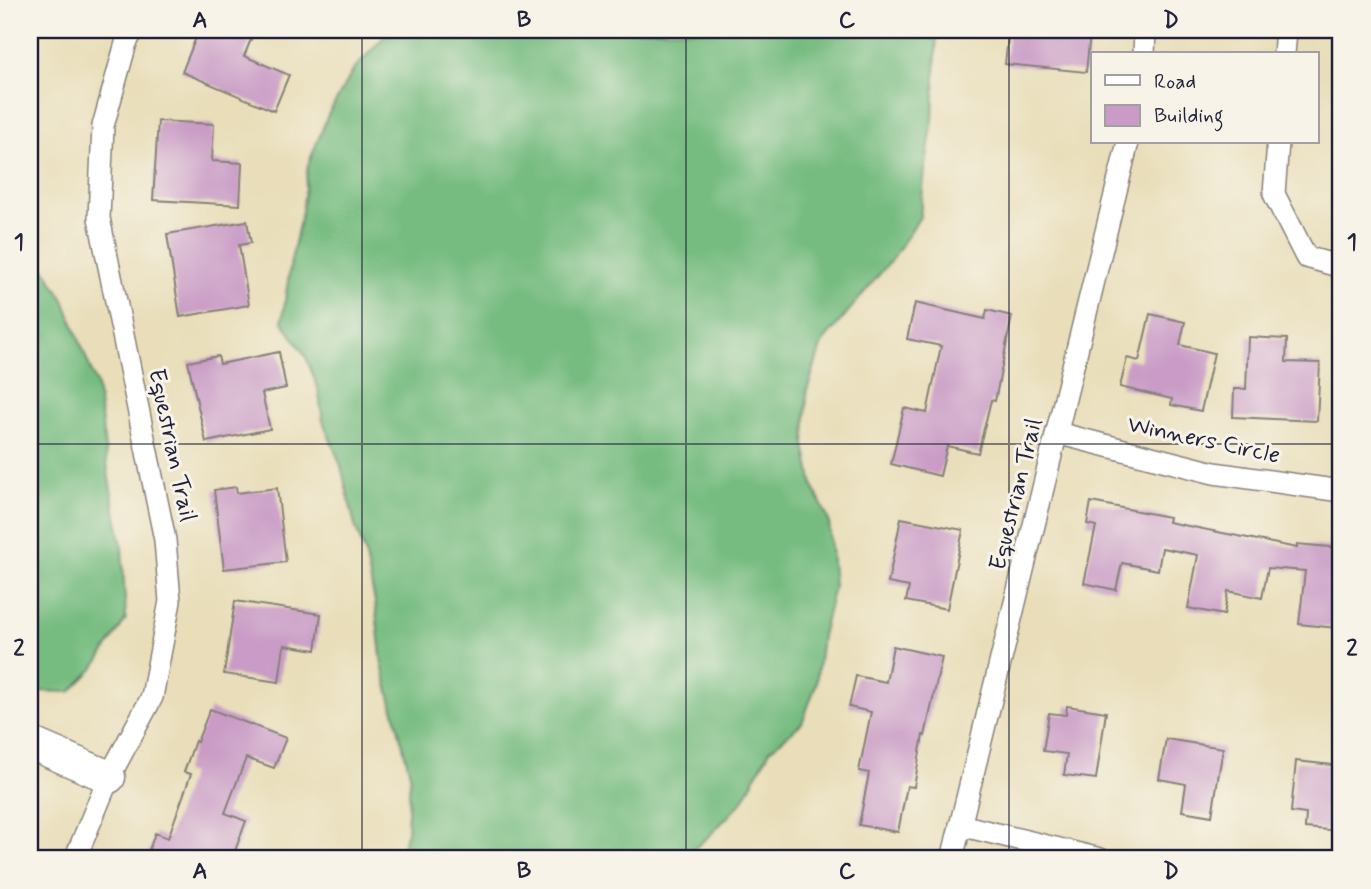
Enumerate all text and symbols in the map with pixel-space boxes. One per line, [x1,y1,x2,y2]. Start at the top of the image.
text: A [192,6,208,36]
text: B [517,6,532,36]
text: C [839,6,856,36]
text: D [1163,6,1179,36]
legend [1091,52,1318,144]
text: Road [1154,68,1196,96]
text: Building [1154,102,1224,132]
text: 1 [14,228,24,258]
text: 1 [1347,228,1357,258]
street label: Equestrian Trail [140,366,203,525]
street label: Winners Circle [1124,409,1283,472]
street label: Equestrian Trail [983,415,1050,574]
text: 2 [13,634,25,664]
text: 2 [1346,634,1358,664]
text: A [192,857,208,887]
text: B [517,857,532,887]
text: C [839,857,856,887]
text: D [1163,857,1179,887]

